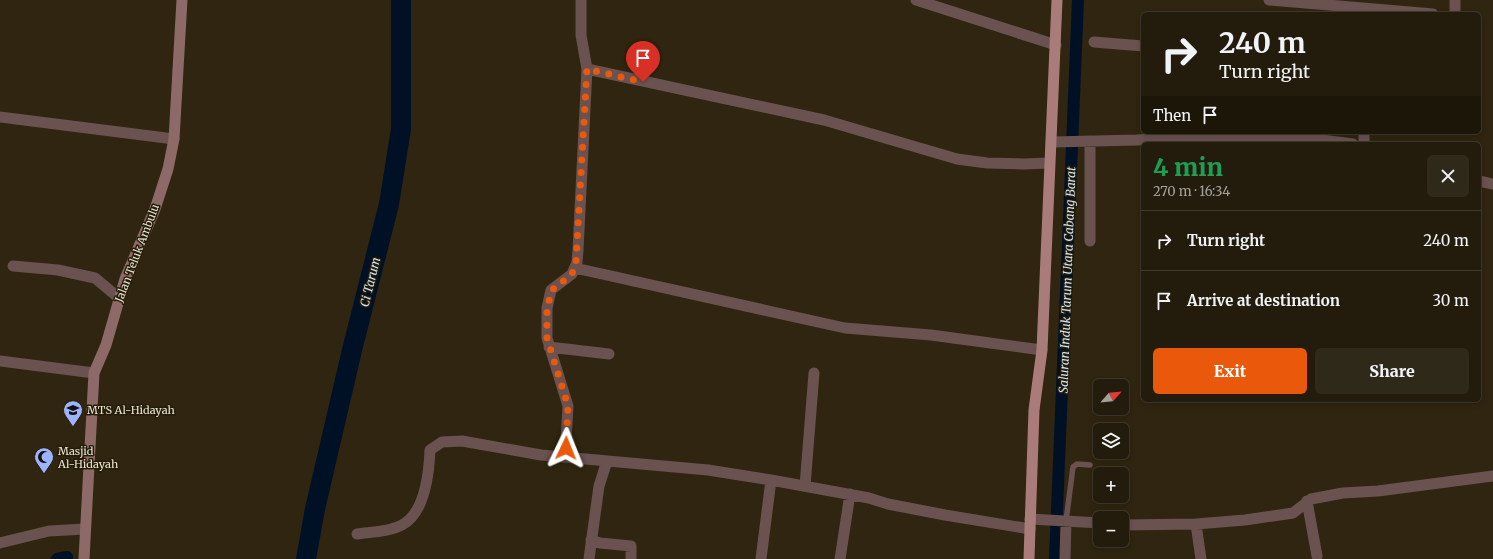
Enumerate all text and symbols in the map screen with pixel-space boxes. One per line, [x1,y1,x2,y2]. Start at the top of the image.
text: 240 m [1219,25,1306,61]
icon: right [1153,28,1205,80]
pin [626,41,660,82]
icon: arrive [632,47,654,69]
text: Turn right [1219,60,1310,83]
icon: arrive [1199,104,1221,126]
text: Then [1153,106,1191,125]
text: 4 min [1153,152,1223,183]
button: close [1427,155,1469,197]
water label: Saluran Induk Tarum Utara Cabang Barat [1056,166,1078,393]
text: 270 m · 16:34 [1153,183,1230,200]
street label: Jalan Teluk Ambulu [111,202,162,305]
icon: right [1153,230,1175,252]
text: Turn right [1187,231,1265,250]
text: 240 m [1423,231,1469,250]
water label: Ci Tarum [357,256,383,308]
icon: arrive [1153,290,1175,312]
text: Arrive at destination [1187,291,1340,310]
text: 30 m [1432,291,1469,310]
button: Exit [1153,348,1307,394]
button: Share [1315,348,1469,394]
north arrow [1093,379,1129,415]
map controls [1093,379,1129,547]
school or university icon: MTS Al-Hidayah [62,399,84,427]
place label: MTS Al-Hidayah [87,403,176,417]
button: layers [1093,423,1129,459]
position arrow [545,427,587,469]
place label: Masjid Al-Hidayah [57,444,119,471]
mosque icon: Masjid Al-Hidayah [33,446,55,474]
button: + [1093,467,1129,503]
button: − [1093,511,1129,547]

